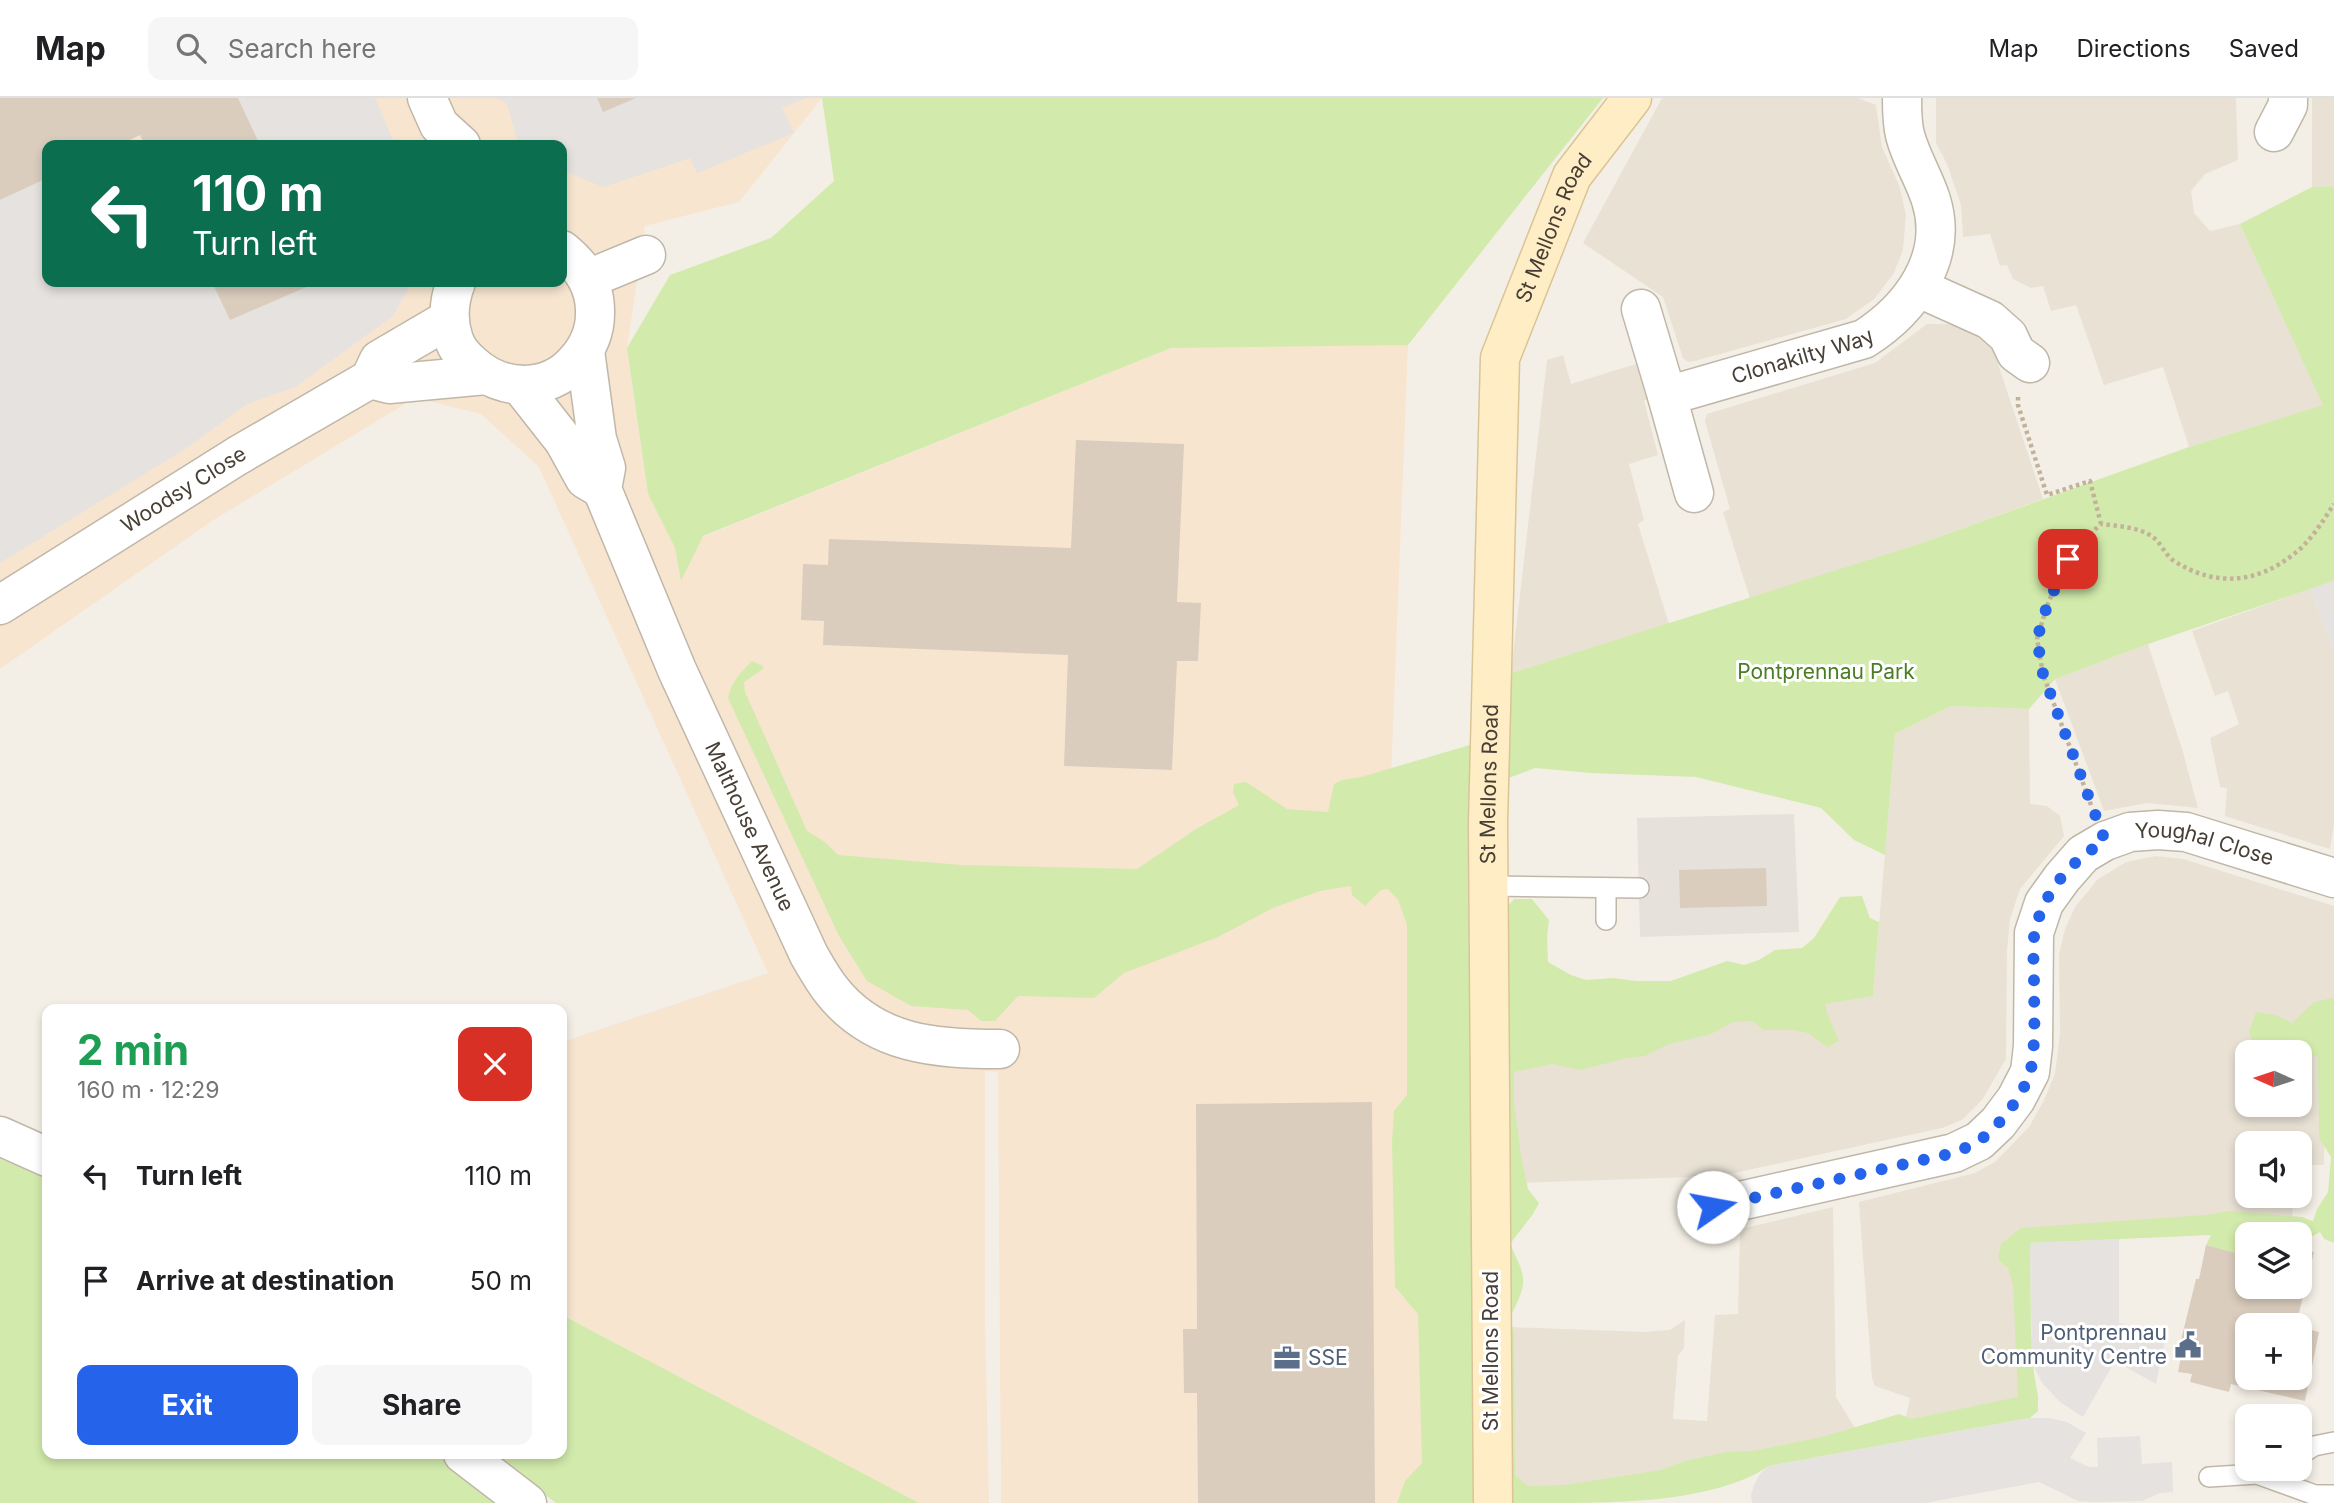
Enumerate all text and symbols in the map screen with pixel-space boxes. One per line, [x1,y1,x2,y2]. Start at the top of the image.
search box [148,17,638,80]
text: Map [35,28,106,68]
icon: search [172,29,210,67]
text: Search here [228,33,376,64]
text: Map [1989,34,2038,63]
text: Directions [2076,34,2191,63]
text: Saved [2229,34,2299,63]
street label: St Mellons Road [1510,148,1597,306]
text: 110 m [192,164,324,223]
icon: left [77,168,168,259]
text: Turn left [192,224,317,263]
street label: Clonakilty Way [1728,323,1879,389]
street label: Woodsy Close [116,440,250,538]
pin [2038,529,2098,589]
icon: arrive [2049,540,2087,578]
park label: Pontprennau Park [1737,659,1915,684]
street label: St Mellons Road [1475,704,1503,864]
street label: Malthouse Avenue [700,738,800,915]
street label: Youghal Close [2134,817,2277,870]
text: 2 min [77,1024,189,1075]
button: close [458,1027,532,1101]
north arrow [2235,1040,2312,1116]
map controls [2235,1040,2312,1481]
text: 160 m · 12:29 [77,1076,220,1104]
button: sound [2235,1131,2312,1208]
icon: left [77,1157,115,1195]
text: Turn left [136,1160,242,1191]
text: 110 m [464,1160,532,1191]
position arrow [1676,1170,1750,1244]
button: layers [2235,1222,2312,1299]
icon: arrive [77,1262,115,1300]
text: Arrive at destination [136,1265,395,1296]
text: 50 m [470,1265,532,1296]
street label: St Mellons Road [1478,1271,1503,1431]
button: + [2235,1313,2312,1390]
place label: Pontprennau Community Centre [1981,1320,2167,1369]
public building icon: Pontprennau Community Centre [2173,1330,2203,1360]
office icon: SSE [1272,1343,1302,1373]
place label: SSE [1308,1345,1348,1370]
button: Exit [77,1365,298,1445]
button: Share [312,1365,532,1445]
button: − [2235,1404,2312,1481]

